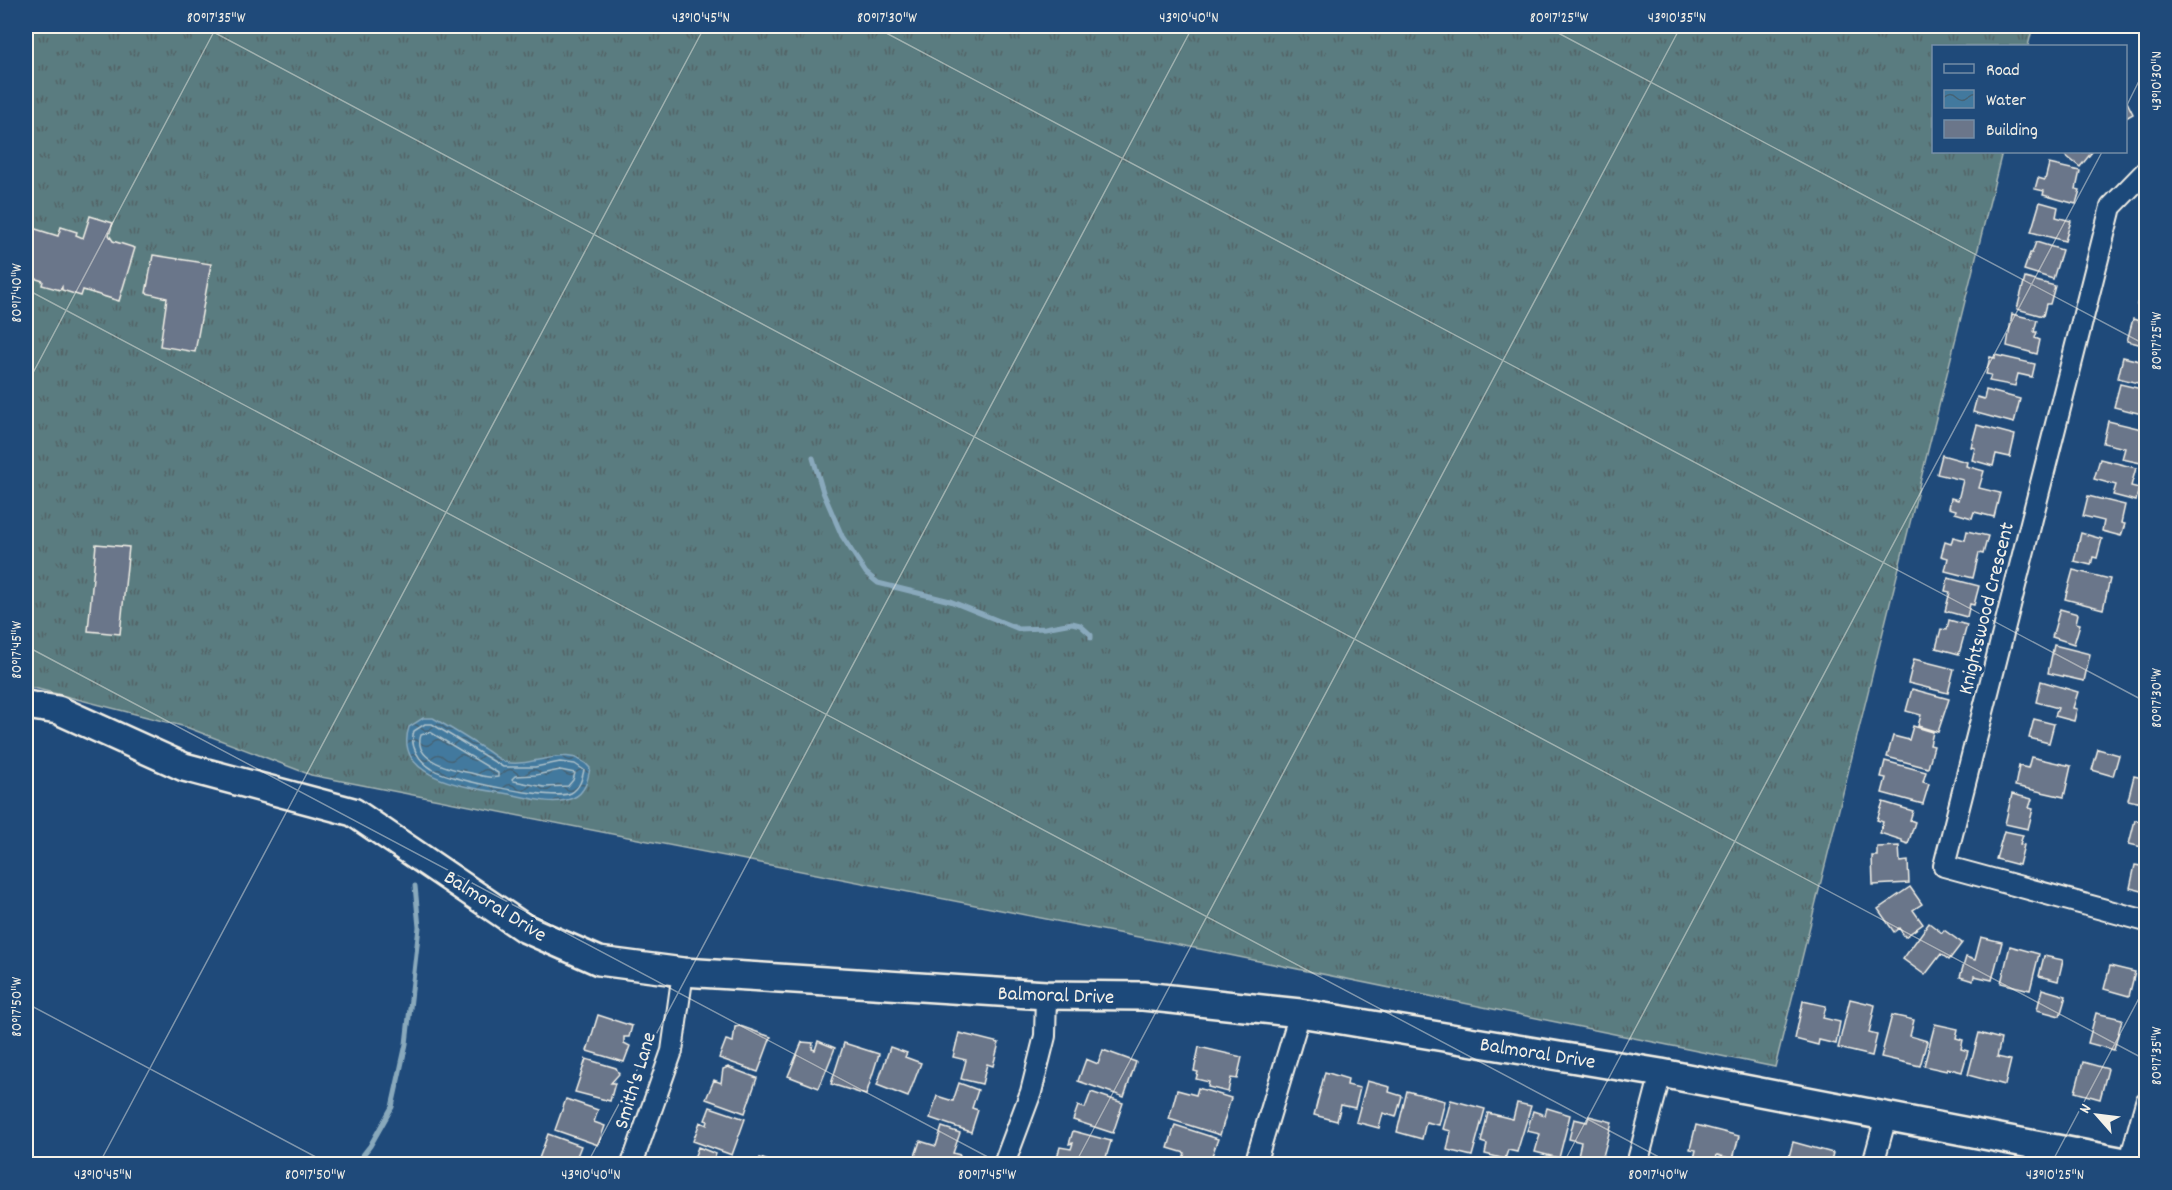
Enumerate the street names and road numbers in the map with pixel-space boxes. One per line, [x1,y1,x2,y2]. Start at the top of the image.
street label: Knightswood Crescent [1952,519,2024,698]
street label: Balmoral Drive [437,864,552,951]
street label: Balmoral Drive [997,980,1115,1014]
street label: Smith's Lane [608,1029,666,1133]
street label: Balmoral Drive [1478,1031,1597,1079]

